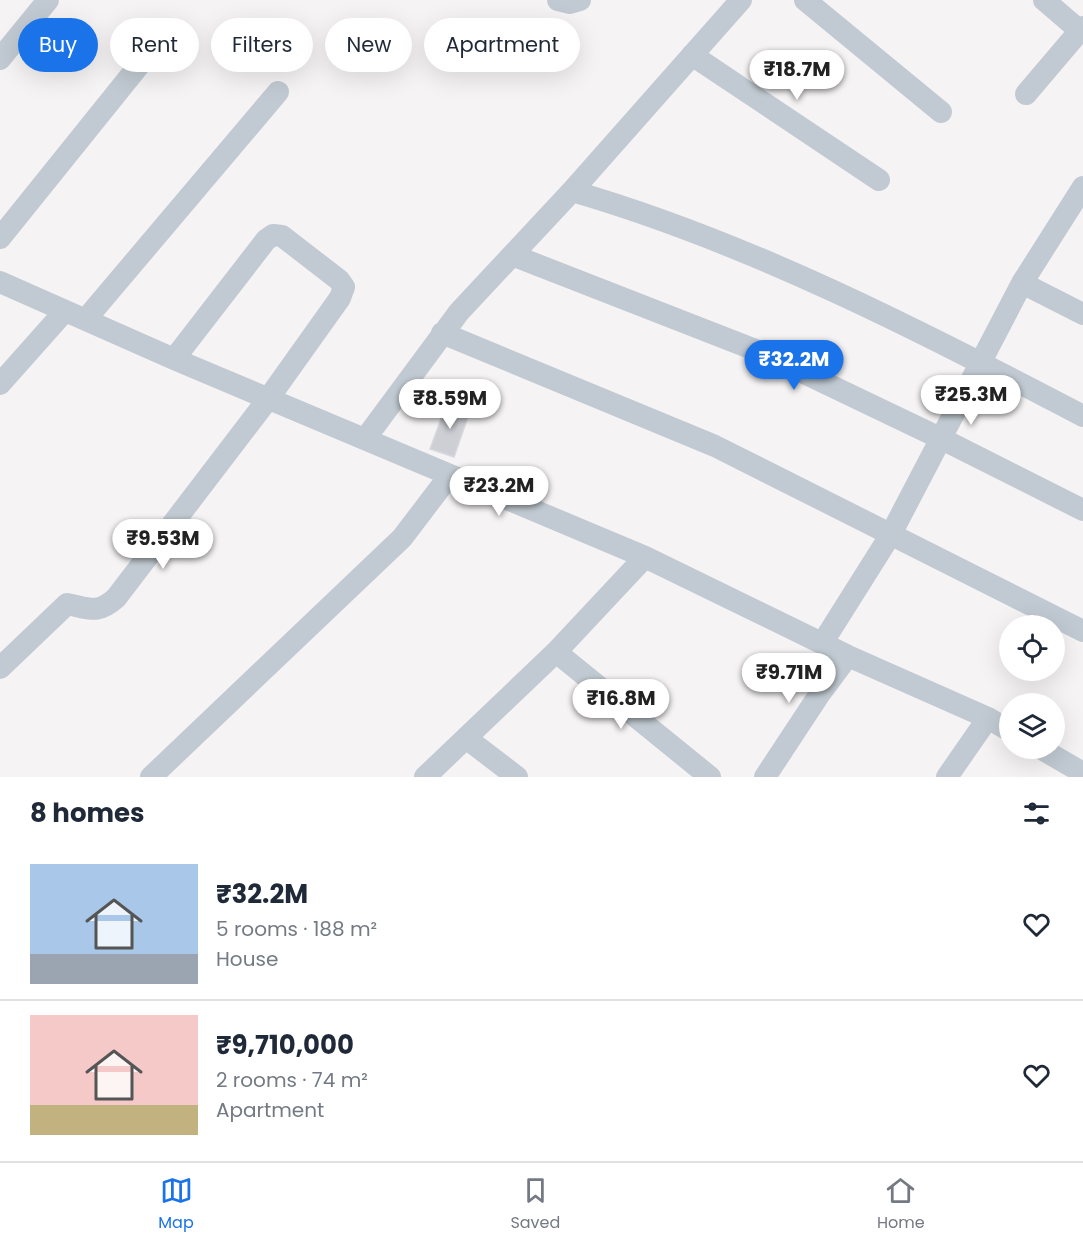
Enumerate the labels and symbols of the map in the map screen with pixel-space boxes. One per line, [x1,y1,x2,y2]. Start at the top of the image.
pin: ₹18.7M [748,50,846,101]
pin: ₹32.2M [745,340,843,391]
pin: ₹25.3M [922,375,1020,426]
pin: ₹8.59M [401,379,499,430]
pin: ₹23.2M [450,466,548,517]
pin: ₹9.53M [114,519,212,570]
pin: ₹9.71M [740,653,838,704]
pin: ₹16.8M [572,679,670,730]

